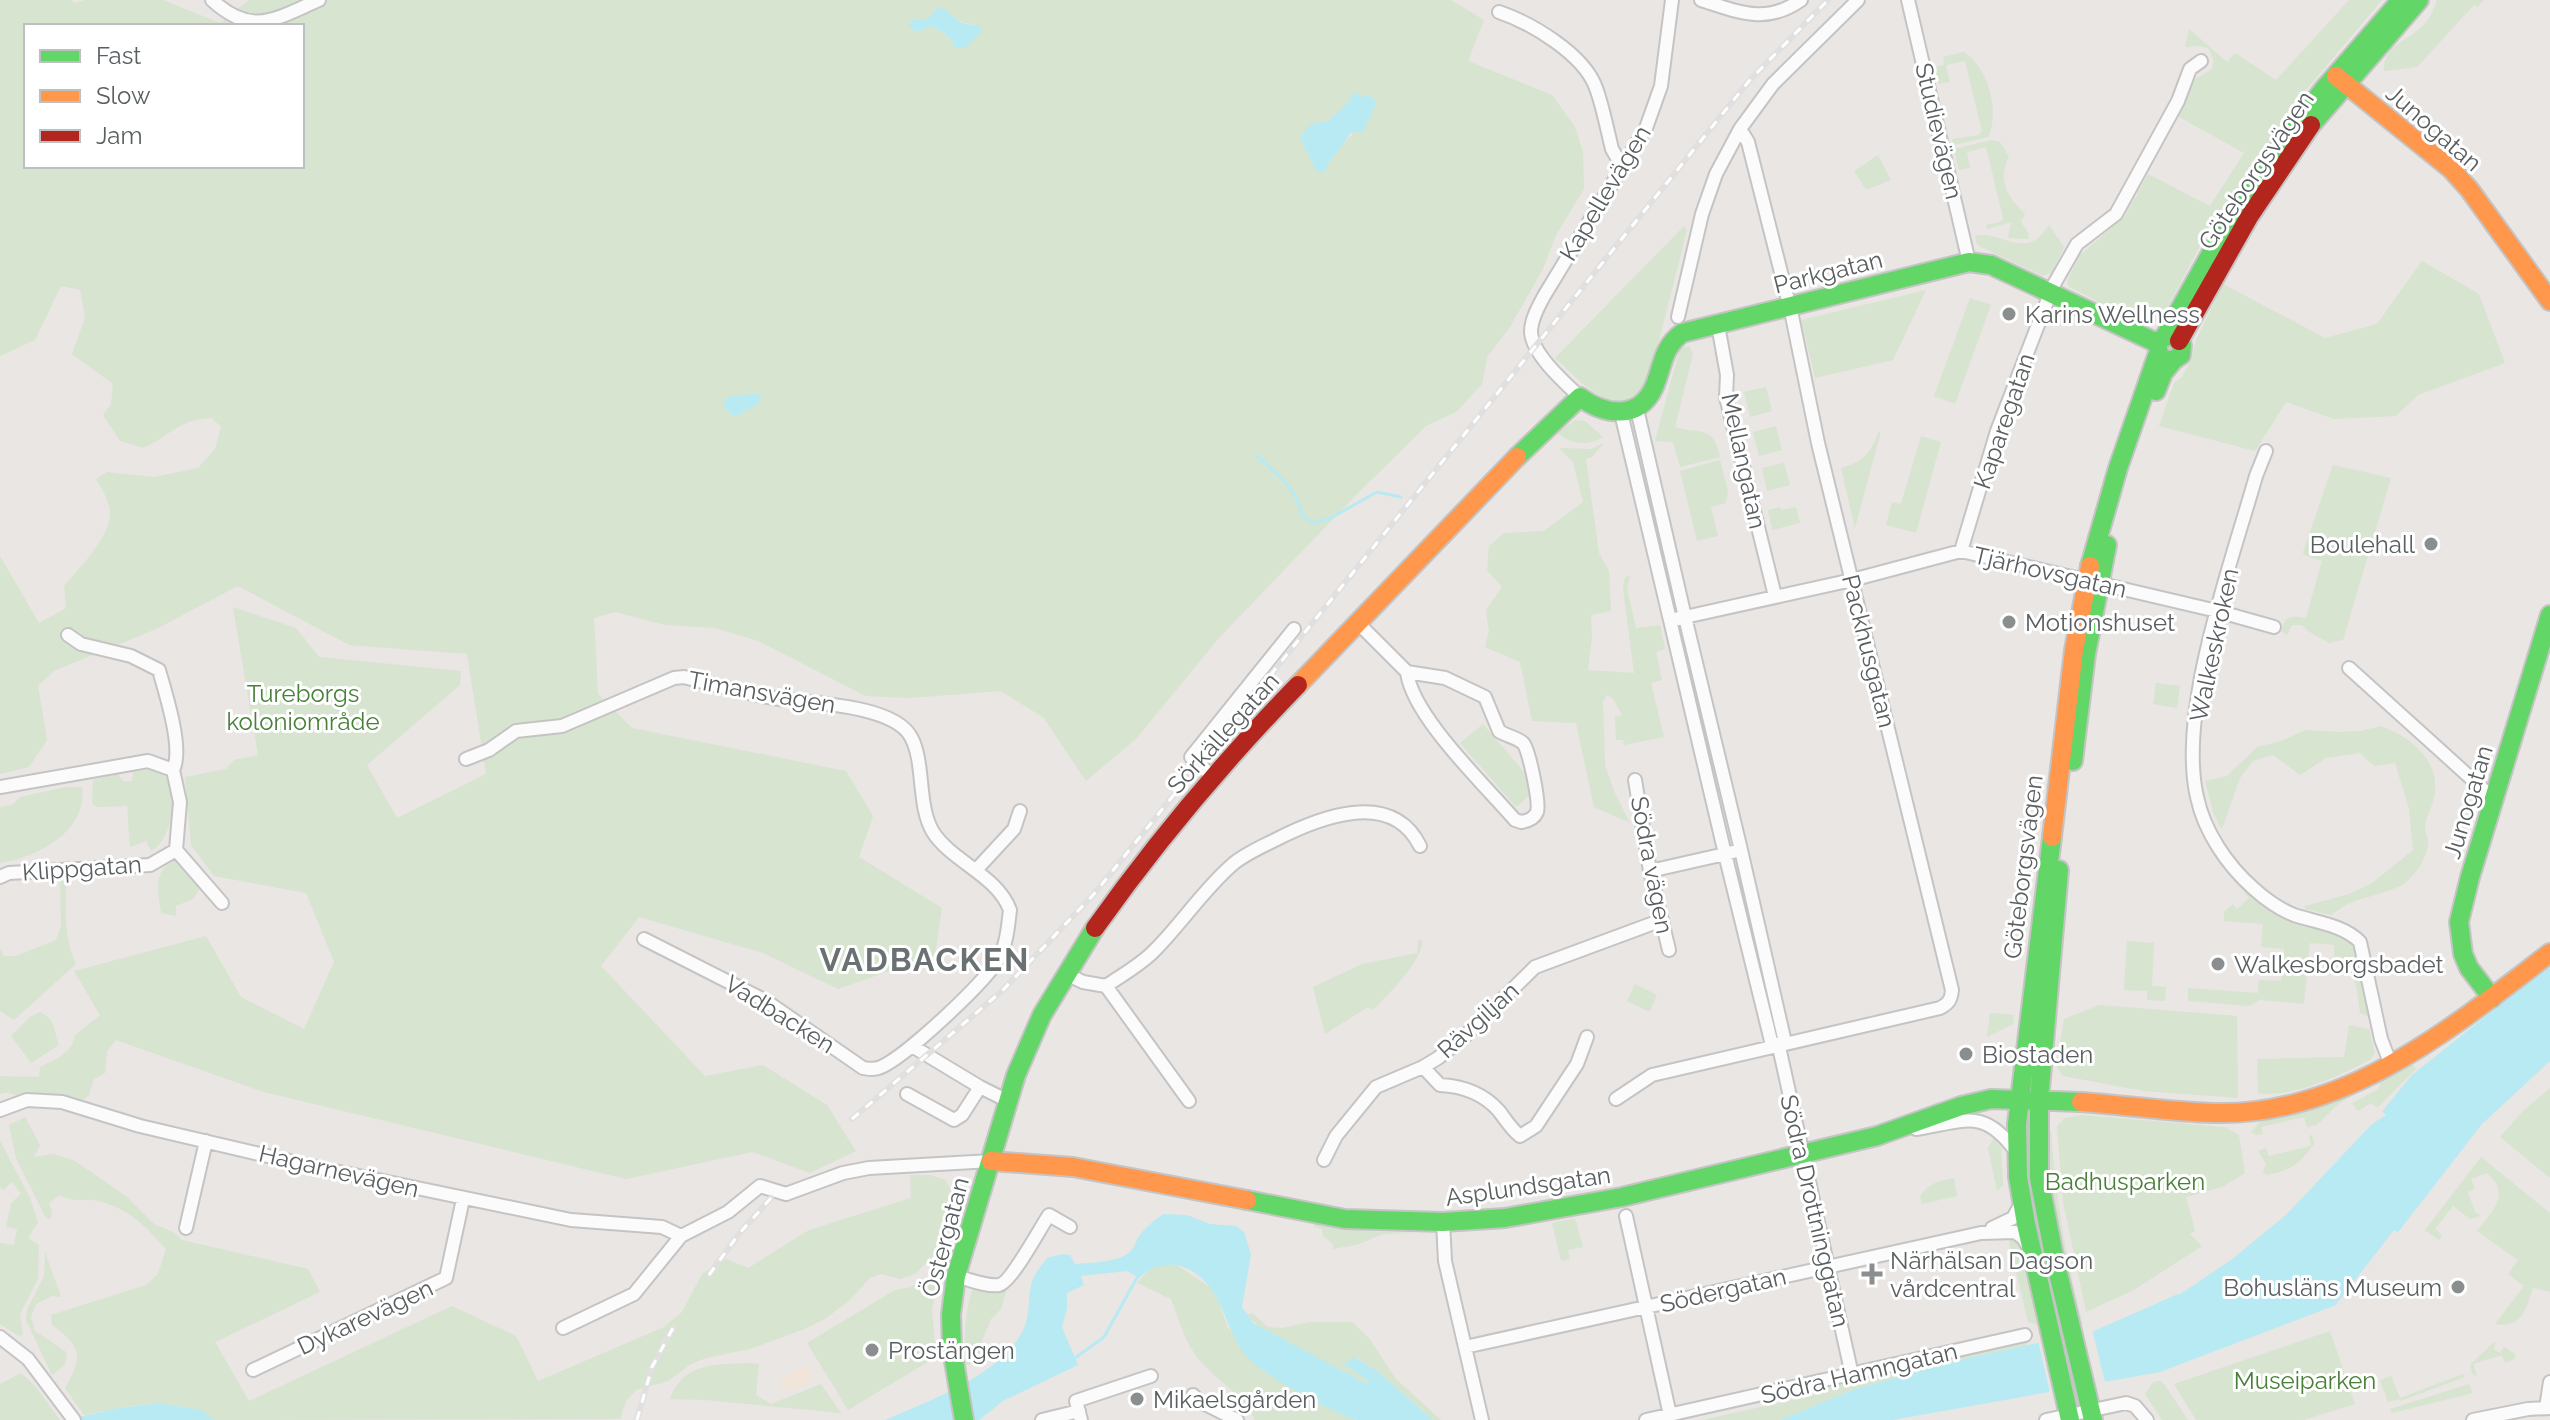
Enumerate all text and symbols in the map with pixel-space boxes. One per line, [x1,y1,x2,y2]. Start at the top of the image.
legend [24,24,304,168]
text: Fast [96,41,141,70]
street label: Studievägen [1909,60,1969,202]
street label: Junogatan [2380,79,2488,177]
text: Slow [96,81,151,110]
street label: Göteborgsvägen [2192,85,2320,255]
street label: Kapellevägen [1553,120,1657,266]
text: Jam [96,121,142,150]
street label: Parkgatan [1770,244,1886,300]
place label: Karins Wellness [2025,300,2200,329]
marker: Karins Wellness [2000,305,2018,323]
street label: Kaparegatan [1967,349,2041,493]
street label: Mellangatan [1715,390,1773,532]
place label: Boulehall [2310,530,2415,559]
marker: Boulehall [2422,535,2440,553]
street label: Tjärhovsgatan [1971,540,2129,604]
street label: Walkeskroken [2184,565,2244,725]
street label: Packhusgatan [1836,572,1902,730]
place label: Motionshuset [2025,608,2175,637]
marker: Motionshuset [2000,613,2018,631]
street label: Timansvägen [686,665,838,719]
street label: Sörkällegatan [1161,666,1285,800]
park label: Tureborgs koloniområde [226,679,380,736]
street label: Junogatan [2437,742,2499,862]
street label: Göteborgsvägen [1997,773,2049,961]
street label: Södra vägen [1624,794,1680,936]
street label: Klippgatan [21,849,143,887]
district label: VADBACKEN [819,941,1031,978]
place label: Walkesborgsbadet [2234,950,2444,979]
marker: Walkesborgsbadet [2209,955,2227,973]
street label: Vadbacken [720,969,840,1059]
street label: Rävgiljan [1431,976,1525,1064]
place label: Biostaden [1982,1040,2093,1069]
marker: Biostaden [1957,1045,1975,1063]
street label: Södra Drottninggatan [1774,1092,1856,1330]
street label: Hagarnevägen [256,1139,422,1203]
street label: Asplundsgatan [1443,1160,1613,1212]
park label: Badhusparken [2045,1167,2205,1196]
street label: Östergatan [915,1174,975,1300]
place label: Närhälsan Dagson vårdcentral [1890,1246,2093,1303]
street label: Södergatan [1657,1261,1789,1319]
marker: Närhälsan Dagson vårdcentral [1861,1263,1883,1285]
street label: Dykarevägen [293,1273,437,1361]
place label: Bohusläns Museum [2223,1273,2442,1302]
marker: Bohusläns Museum [2449,1278,2467,1296]
place label: Prostängen [888,1336,1015,1365]
street label: Södra Hamngatan [1758,1336,1960,1410]
marker: Prostängen [863,1341,881,1359]
park label: Museiparken [2234,1366,2376,1395]
place label: Mikaelsgården [1153,1385,1316,1414]
marker: Mikaelsgården [1128,1390,1146,1408]

